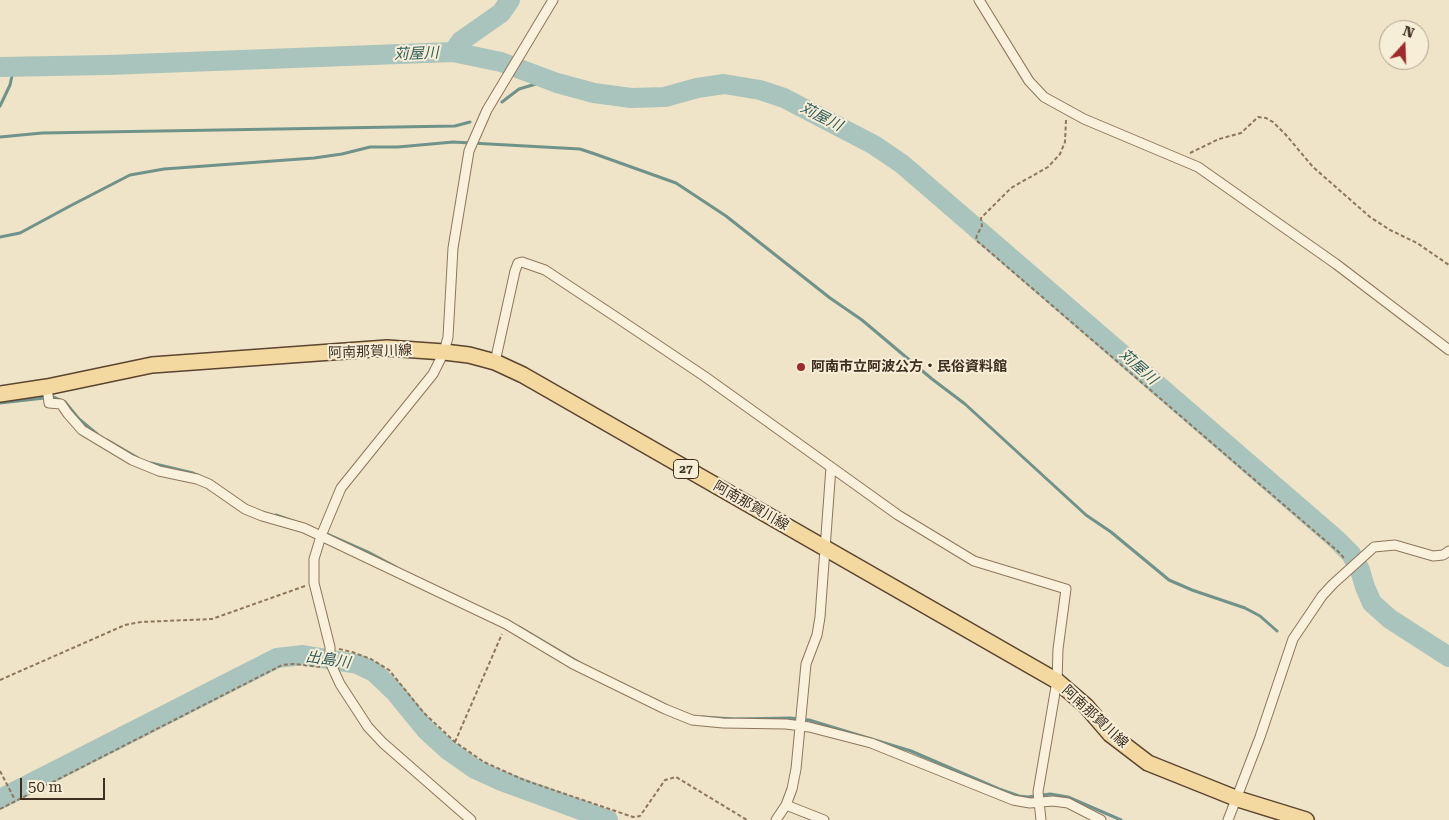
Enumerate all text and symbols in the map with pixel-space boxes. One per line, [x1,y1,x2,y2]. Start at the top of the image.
north arrow [1379,20,1429,70]
text: N [1401,22,1417,41]
water label: 苅屋川 [393,44,439,64]
water label: 苅屋川 [797,99,845,135]
street label: 阿南那賀川線 [328,342,412,362]
water label: 苅屋川 [1115,345,1161,389]
place label: 阿南市立阿波公方・民俗資料館 [811,359,1007,375]
marker: 阿南市立阿波公方・民俗資料館 [795,361,807,373]
road number: 27 [674,459,698,478]
street label: 阿南那賀川線 [710,478,792,534]
water label: 出島川 [304,648,352,672]
street label: 阿南那賀川線 [1059,682,1131,752]
scale bar [22,768,108,800]
text: 50 m [28,778,62,796]

